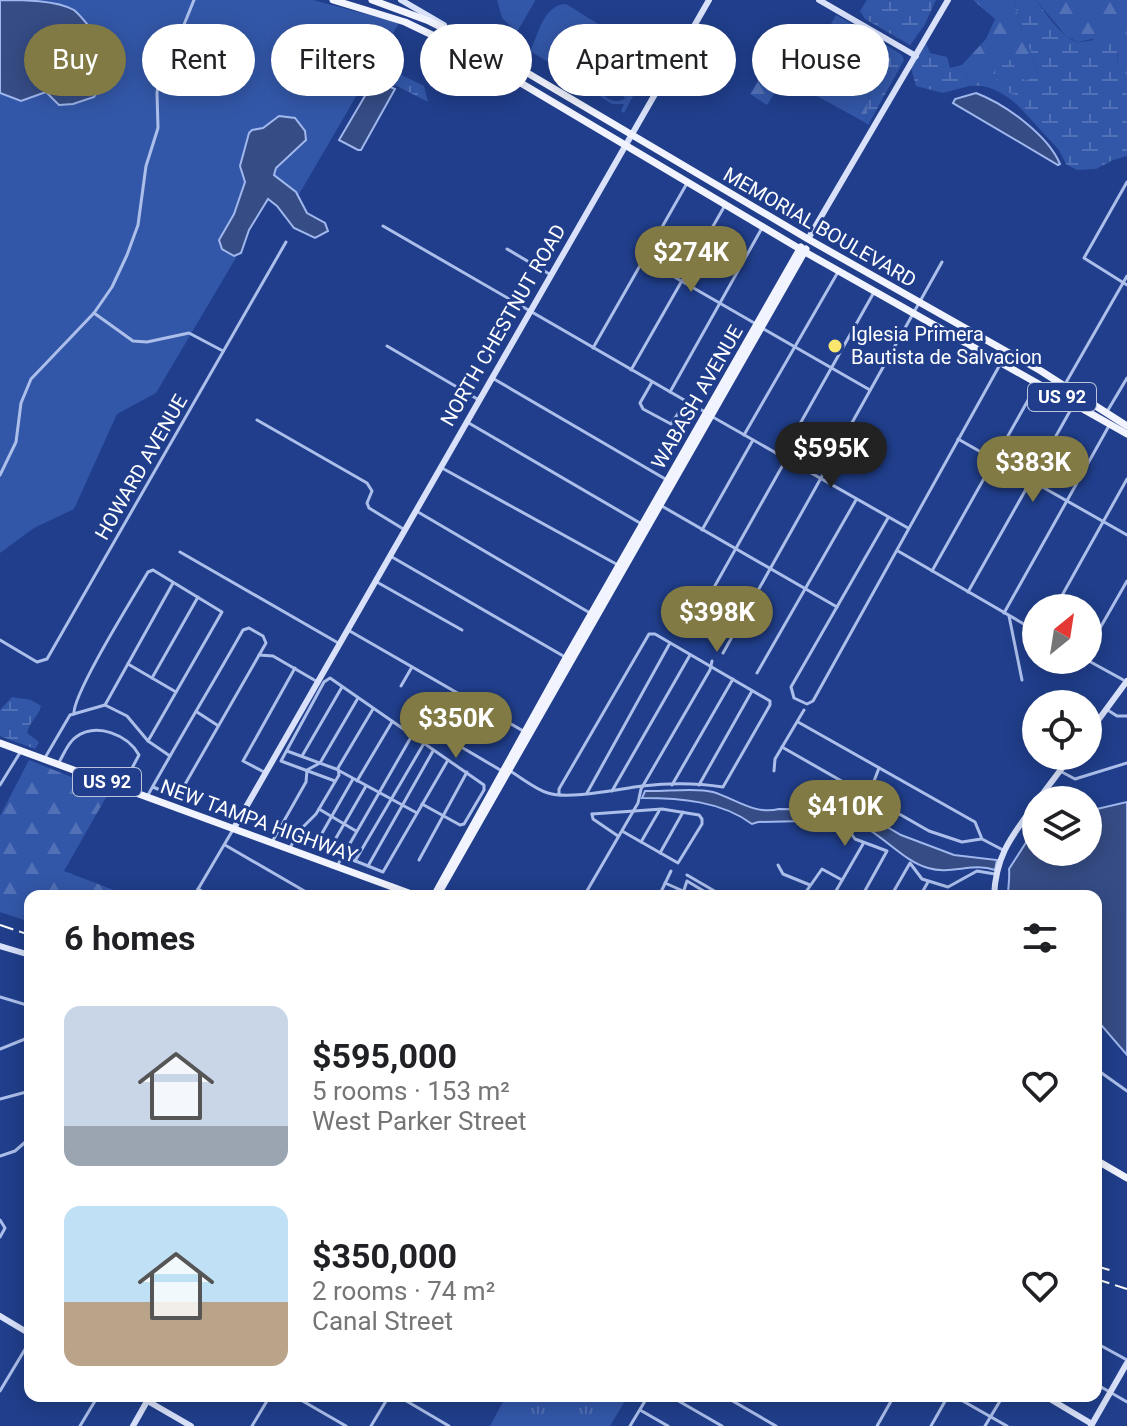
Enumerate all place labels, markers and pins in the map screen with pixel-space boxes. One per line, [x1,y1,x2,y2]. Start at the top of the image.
pin: $274K [635,226,747,294]
place label: Iglesia Primera Bautista de Salvacion [851,322,1042,369]
marker: Iglesia Primera Bautista de Salvacion [826,337,844,355]
pin: $595K [775,422,887,490]
pin: $383K [977,436,1089,504]
pin: $398K [661,586,773,654]
pin: $350K [400,692,512,760]
pin: $410K [789,780,901,848]

